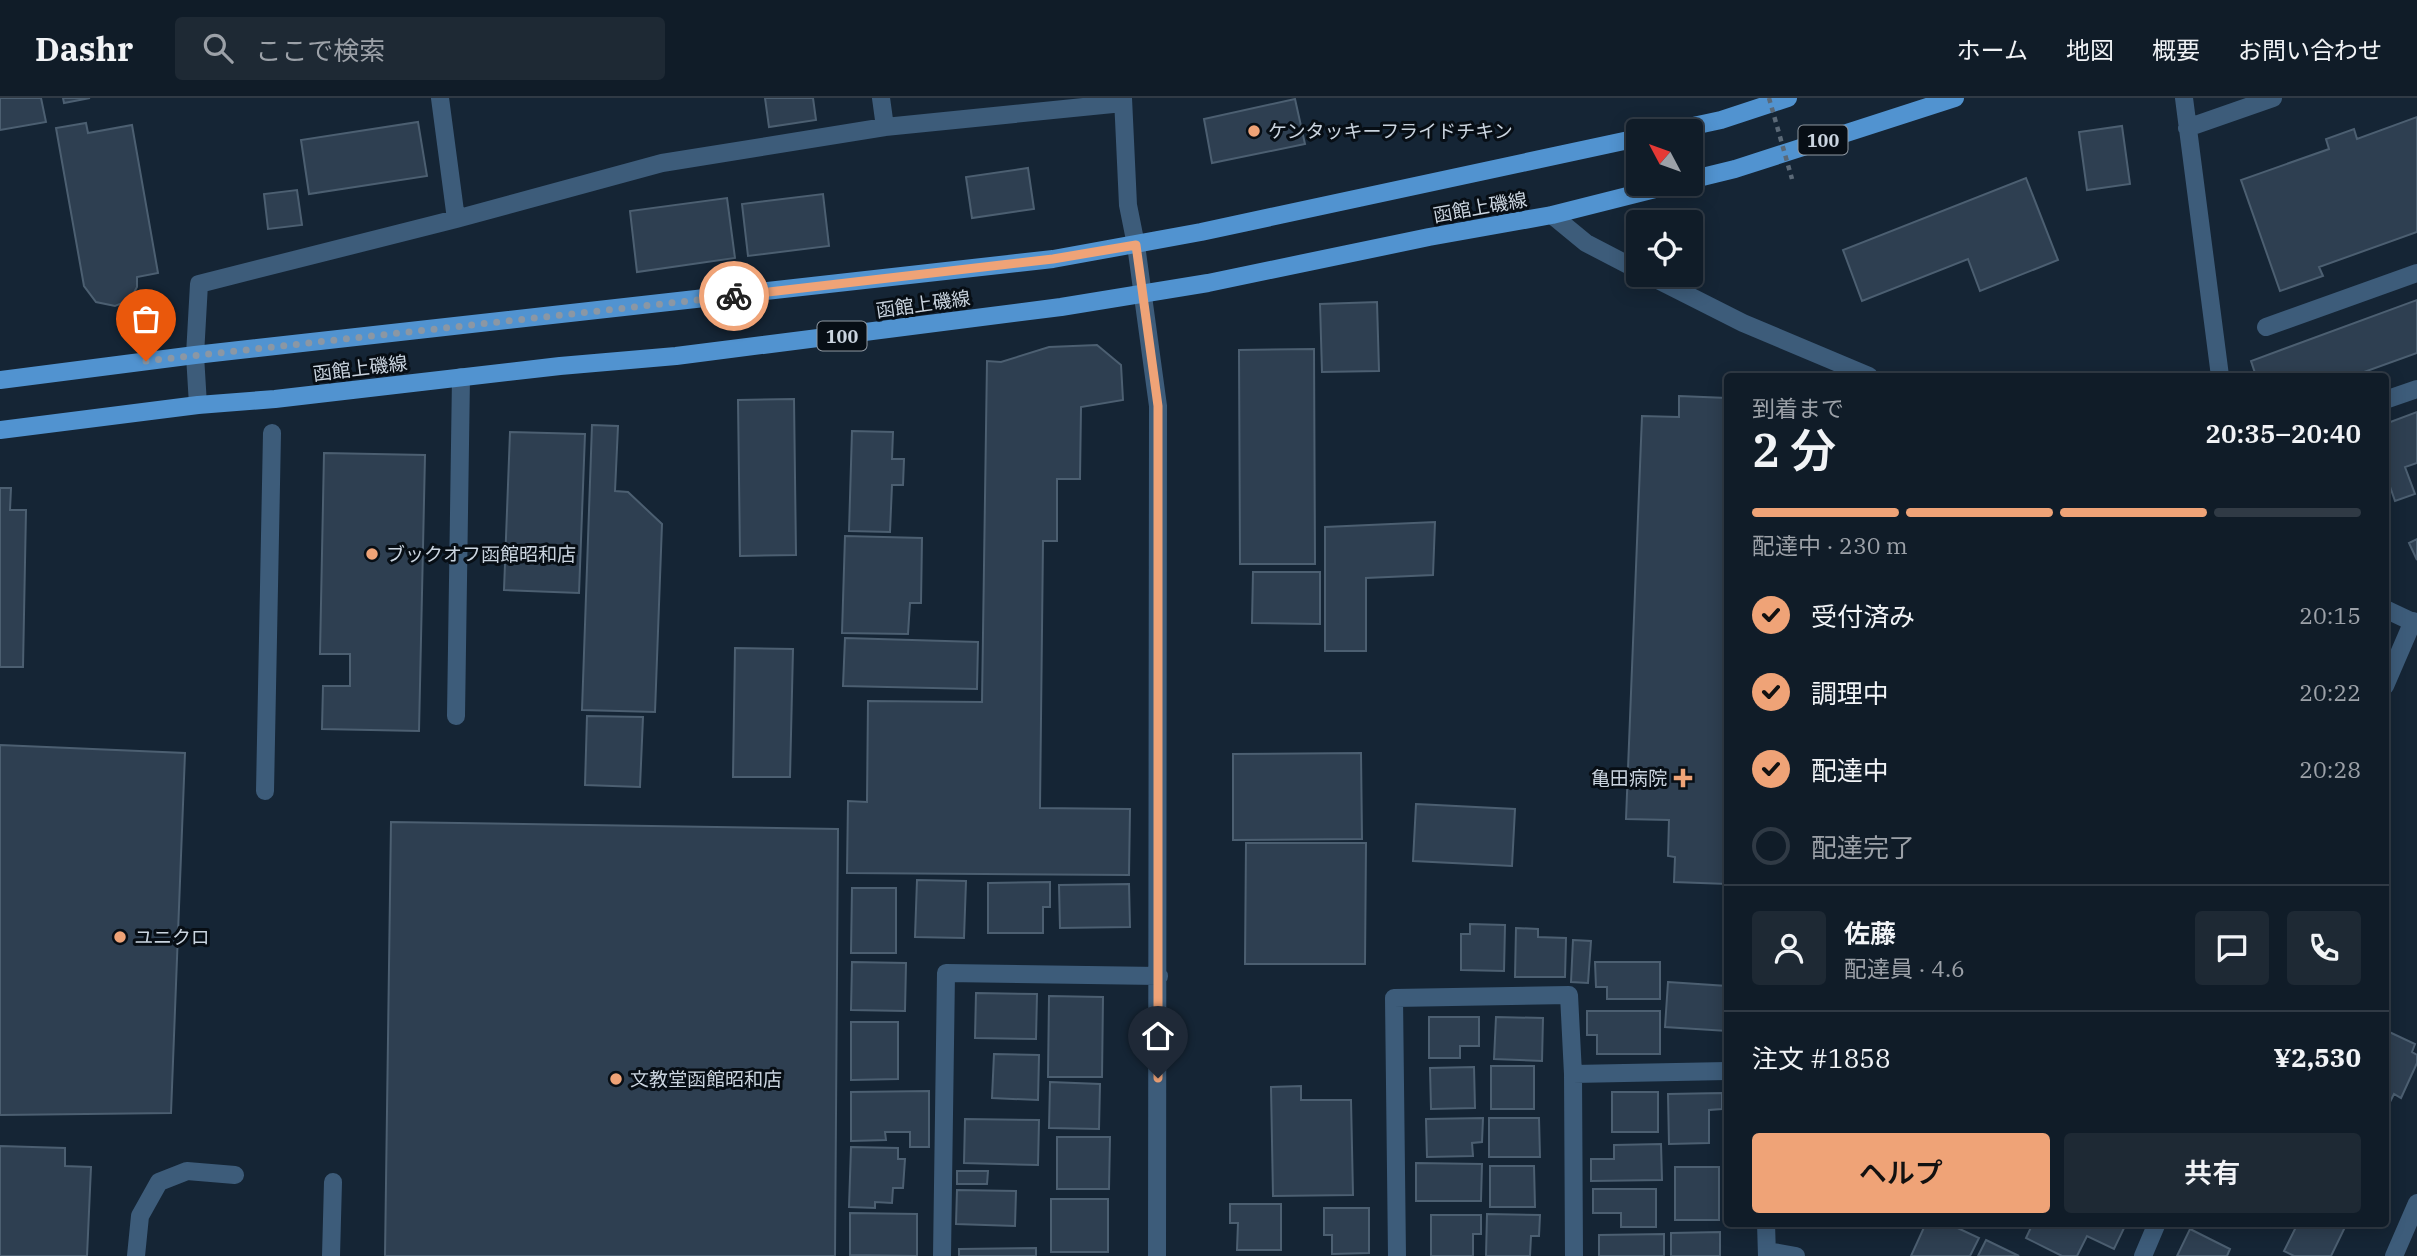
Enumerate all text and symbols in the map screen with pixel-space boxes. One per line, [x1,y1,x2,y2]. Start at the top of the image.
search box [175,17,665,80]
text: Dashr [35,27,133,70]
icon: search [199,29,237,67]
text: ここで検索 [255,33,385,67]
text: ホーム [1957,34,2028,66]
text: 地図 [2066,34,2114,66]
text: 概要 [2152,34,2200,66]
text: お問い合わせ [2238,34,2382,66]
place label: ケンタッキーフライドチキン [1268,119,1513,143]
north arrow [1626,119,1703,196]
map controls [1626,119,1703,287]
marker: ケンタッキーフライドチキン [1246,123,1262,139]
road number: 100 [1798,126,1848,154]
street label: 函館上磯線 [1431,187,1529,227]
button: locate [1626,210,1703,287]
courier [699,261,769,331]
icon: bike [715,277,753,315]
street label: 函館上磯線 [874,286,972,322]
pin [116,289,176,361]
icon: bag [127,300,165,338]
road number: 100 [818,322,866,350]
street label: 函館上磯線 [311,350,409,386]
text: 到着まで [1752,393,1844,423]
text: 20:35–20:40 [2205,416,2361,450]
text: 2 分 [1752,420,1836,480]
text: 配達中 · 230 m [1752,530,1908,560]
place label: ブックオフ函館昭和店 [386,542,576,566]
marker: ブックオフ函館昭和店 [364,546,380,562]
icon: check [1752,596,1790,634]
text: 受付済み [1811,599,1915,633]
text: 20:15 [2299,600,2361,630]
icon: check [1752,673,1790,711]
text: 調理中 [1811,676,1889,710]
text: 20:22 [2299,677,2361,707]
icon: check [1752,750,1790,788]
text: 配達中 [1811,753,1889,787]
text: 20:28 [2299,754,2361,784]
place label: 亀田病院 [1591,766,1667,790]
marker: 亀田病院 [1673,768,1693,788]
text: 配達完了 [1811,830,1915,864]
button: person [1752,911,1826,985]
button: chat [2195,911,2269,985]
button: phone [2287,911,2361,985]
text: 佐藤 [1844,916,1896,950]
place label: ユニクロ [134,925,210,949]
marker: ユニクロ [112,929,128,945]
text: 配達員 · 4.6 [1844,953,1965,983]
pin [1128,1006,1188,1078]
icon: home [1139,1017,1177,1055]
text: ¥2,530 [2274,1040,2361,1074]
text: 注文 #1858 [1752,1041,1891,1075]
place label: 文教堂函館昭和店 [630,1067,782,1091]
marker: 文教堂函館昭和店 [608,1071,624,1087]
button: ヘルプ [1752,1133,2050,1213]
button: 共有 [2064,1133,2361,1213]

